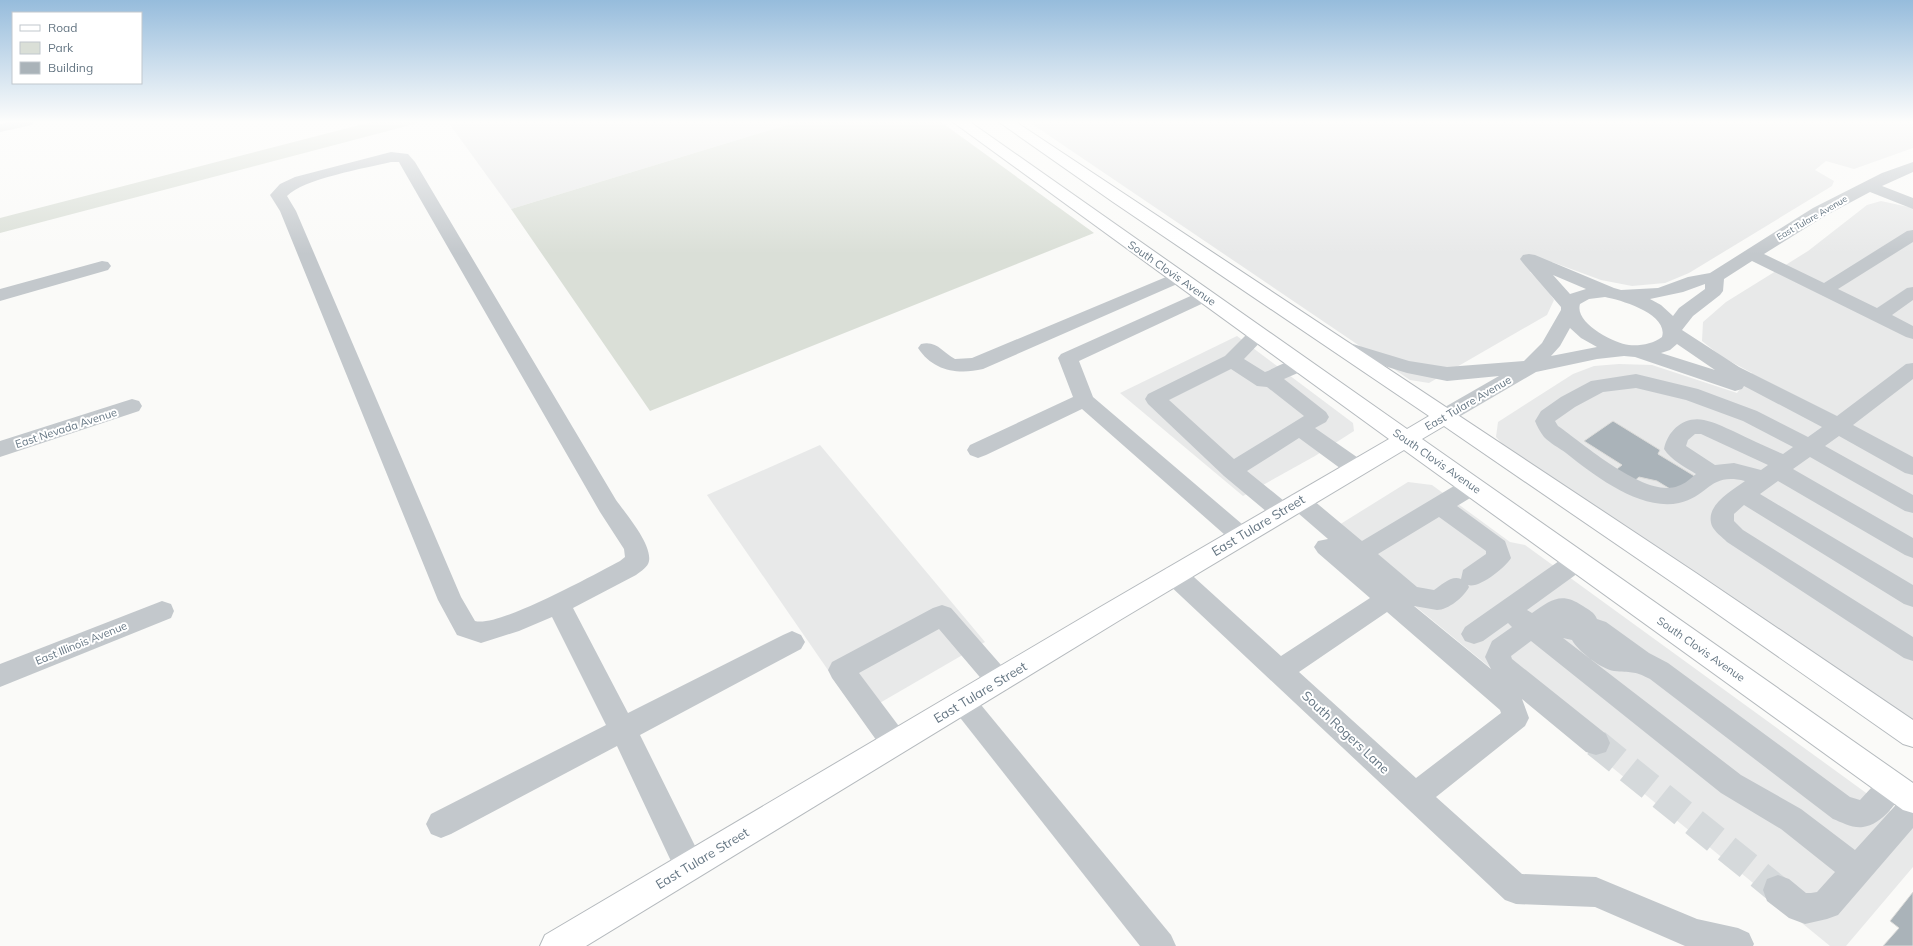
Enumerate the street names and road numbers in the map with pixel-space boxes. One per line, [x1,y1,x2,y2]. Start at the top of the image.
street label: East Tulare Avenue [1774,193,1849,242]
street label: South Clovis Avenue [1125,237,1219,309]
street label: East Tulare Avenue [1422,373,1514,433]
street label: East Nevada Avenue [13,405,119,451]
street label: South Clovis Avenue [1390,425,1484,497]
street label: East Tulare Street [1208,491,1308,559]
street label: South Clovis Avenue [1654,613,1748,685]
street label: East Illinois Avenue [33,618,129,668]
street label: East Tulare Street [930,658,1030,726]
street label: South Rogers Lane [1299,687,1393,777]
street label: East Tulare Street [652,824,752,892]

